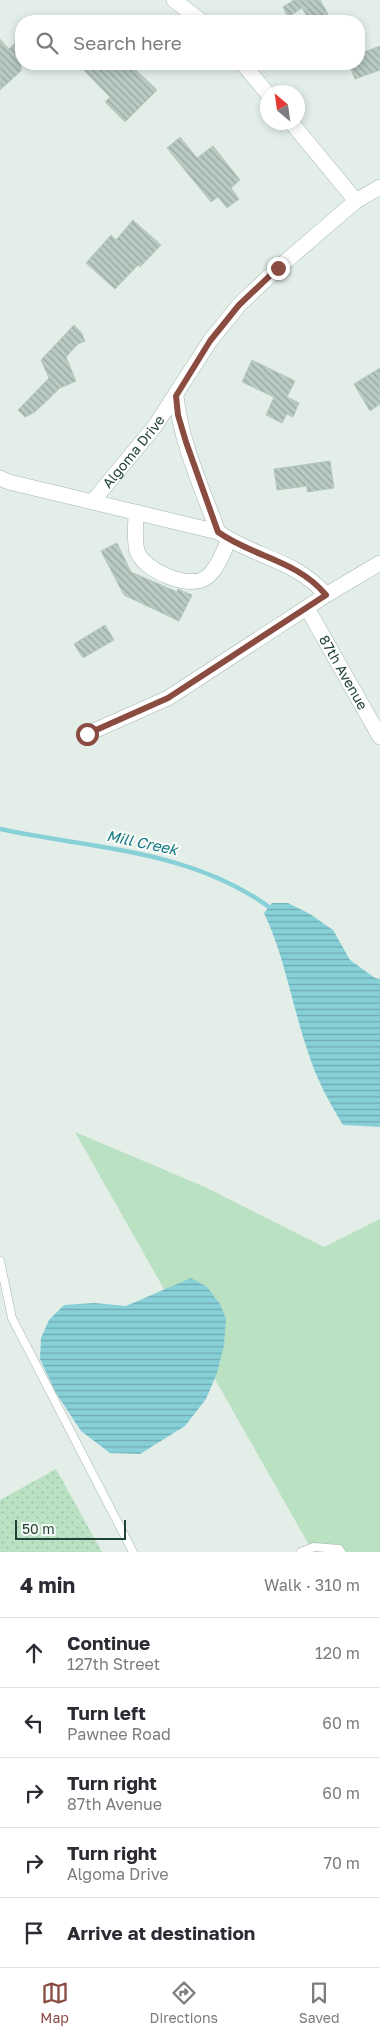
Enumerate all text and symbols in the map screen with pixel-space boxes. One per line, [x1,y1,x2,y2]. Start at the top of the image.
search box [15,15,365,70]
icon: search [33,29,61,57]
text: Search here [73,31,182,54]
north arrow [260,85,305,130]
route end [267,257,290,280]
street label: Algoma Drive [98,412,168,491]
street label: 87th Avenue [316,632,372,713]
route start [76,723,99,746]
water label: Mill Creek [105,826,181,859]
scale bar [15,1517,126,1540]
text: 50 m [22,1520,55,1537]
text: 4 min [20,1572,75,1598]
text: Walk · 310 m [264,1575,360,1595]
text: Continue [67,1631,150,1654]
icon: ahead [20,1639,48,1667]
text: 120 m [315,1643,360,1663]
text: 127th Street [67,1654,160,1674]
text: Turn left [67,1701,146,1724]
icon: left [20,1709,48,1737]
text: 60 m [322,1713,360,1733]
text: Pawnee Road [67,1724,171,1744]
text: Turn right [67,1771,157,1794]
icon: right [20,1779,48,1807]
text: 60 m [322,1783,360,1803]
text: 87th Avenue [67,1794,162,1814]
text: Turn right [67,1841,157,1864]
icon: right [20,1849,48,1877]
text: 70 m [323,1853,360,1873]
text: Algoma Drive [67,1864,169,1884]
icon: arrive [20,1919,48,1947]
text: Arrive at destination [67,1921,255,1944]
tab: Map [40,1979,69,2026]
tab: Directions [150,1979,218,2026]
tab: Saved [299,1979,340,2026]

